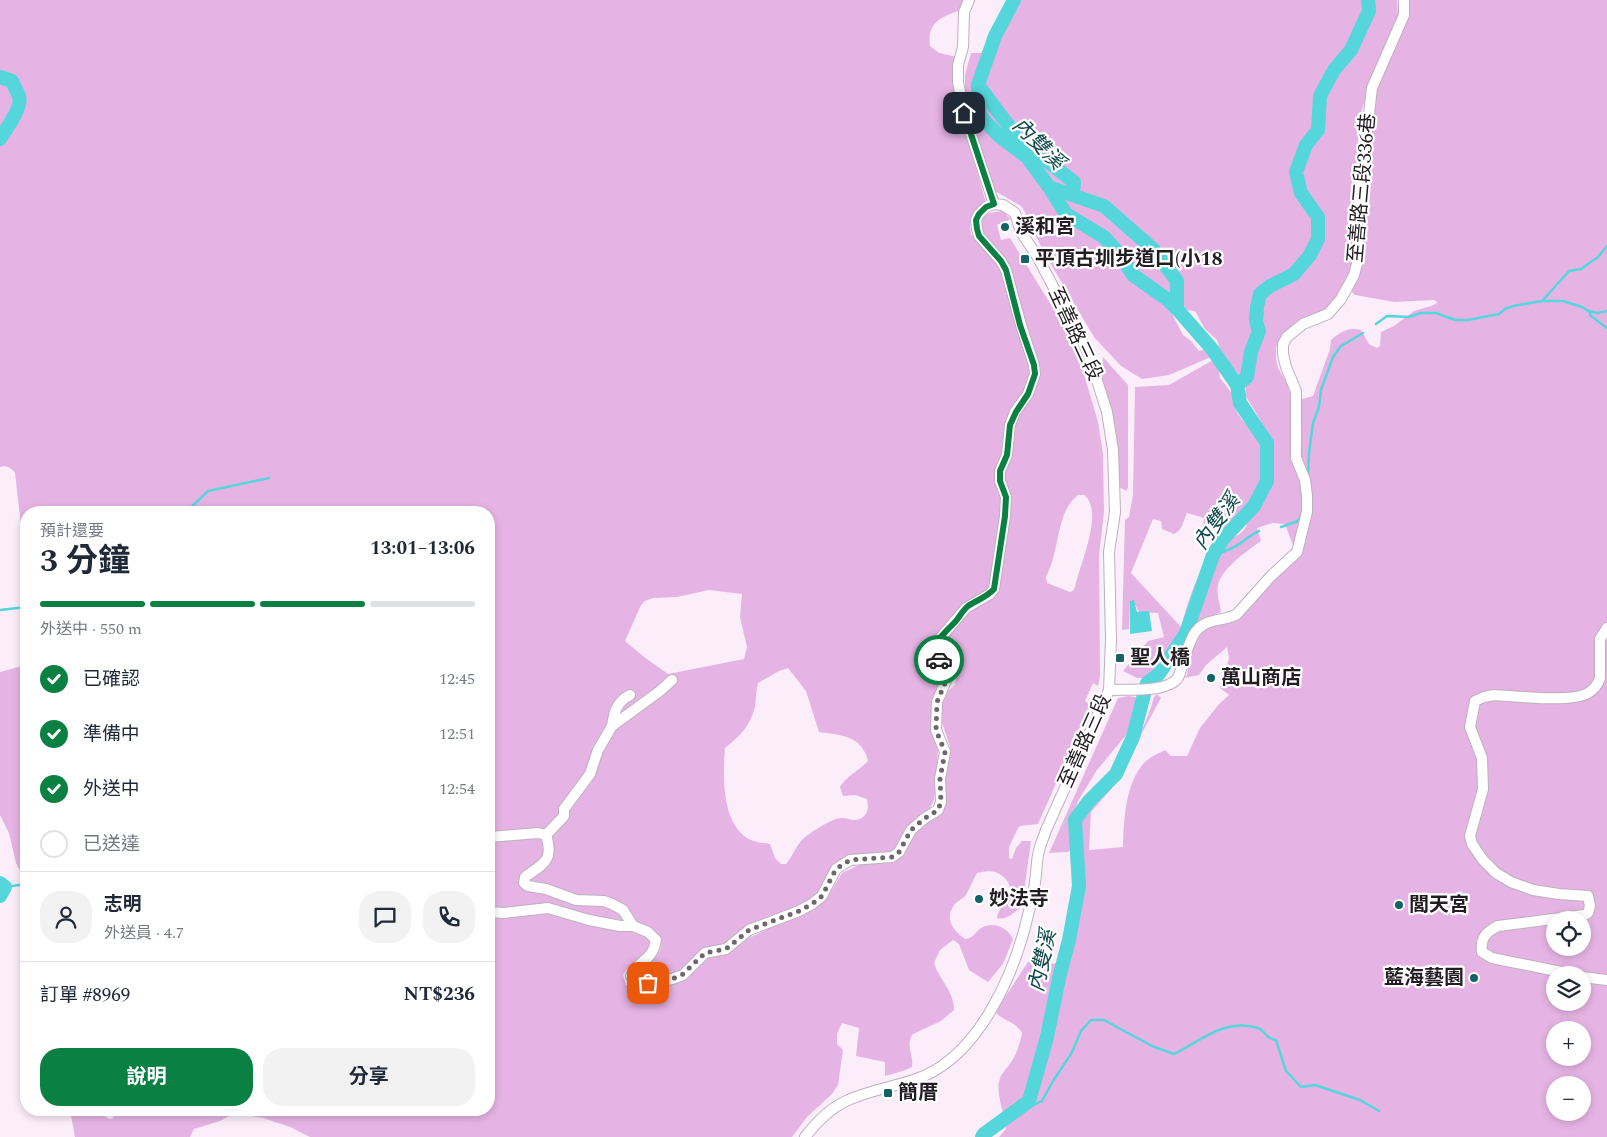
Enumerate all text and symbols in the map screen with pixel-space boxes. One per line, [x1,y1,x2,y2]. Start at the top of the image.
pin [943,92,985,134]
icon: home [950,99,978,127]
water label: 內雙溪 [1004,110,1074,180]
street label: 至善路三段336巷 [1341,112,1383,264]
place label: 溪和宮 [1015,212,1075,242]
marker: 溪和宮 [999,221,1011,233]
place label: 平頂古圳步道口(小18 [1035,244,1223,274]
marker: 平頂古圳步道口(小18 [1019,253,1031,265]
street label: 至善路三段 [1040,282,1110,386]
water label: 內雙溪 [1186,485,1250,557]
text: 預計還要 [40,519,104,543]
text: 13:01–13:06 [370,534,475,563]
text: 3 分鐘 [40,537,130,586]
text: 外送中 · 550 m [40,617,142,641]
courier [914,635,964,685]
place label: 聖人橋 [1130,643,1190,673]
icon: car [925,646,953,674]
marker: 聖人橋 [1114,652,1126,664]
place label: 萬山商店 [1221,663,1301,693]
icon: check [40,665,68,693]
text: 已確認 [83,665,140,694]
text: 12:45 [439,667,475,691]
marker: 萬山商店 [1205,672,1217,684]
street label: 至善路三段 [1051,689,1119,793]
icon: check [40,720,68,748]
text: 準備中 [83,720,140,749]
text: 12:51 [439,722,475,746]
icon: check [40,775,68,803]
text: 外送中 [83,775,140,804]
text: 12:54 [439,777,475,801]
text: 已送達 [83,830,140,859]
place label: 妙法寺 [989,884,1049,914]
text: 志明 [104,890,142,919]
place label: 閭天宮 [1409,890,1469,920]
button: person [40,891,92,943]
button: chat [359,891,411,943]
button: phone [423,891,475,943]
marker: 妙法寺 [973,893,985,905]
marker: 閭天宮 [1393,899,1405,911]
map controls [1546,911,1591,1121]
button: locate [1546,911,1591,956]
text: 外送員 · 4.7 [104,921,184,945]
water label: 內雙溪 [1021,924,1066,995]
pin [627,962,669,1004]
place label: 藍海藝園 [1384,963,1464,993]
button: layers [1546,966,1591,1011]
icon: bag [634,969,662,997]
marker: 藍海藝園 [1468,972,1480,984]
text: NT$236 [404,980,475,1009]
text: 訂單 #8969 [40,981,130,1010]
button: + [1546,1021,1591,1066]
button: 說明 [40,1048,253,1106]
button: 分享 [263,1048,475,1106]
button: − [1546,1076,1591,1121]
place label: 簡厝 [898,1078,938,1108]
marker: 簡厝 [882,1087,894,1099]

